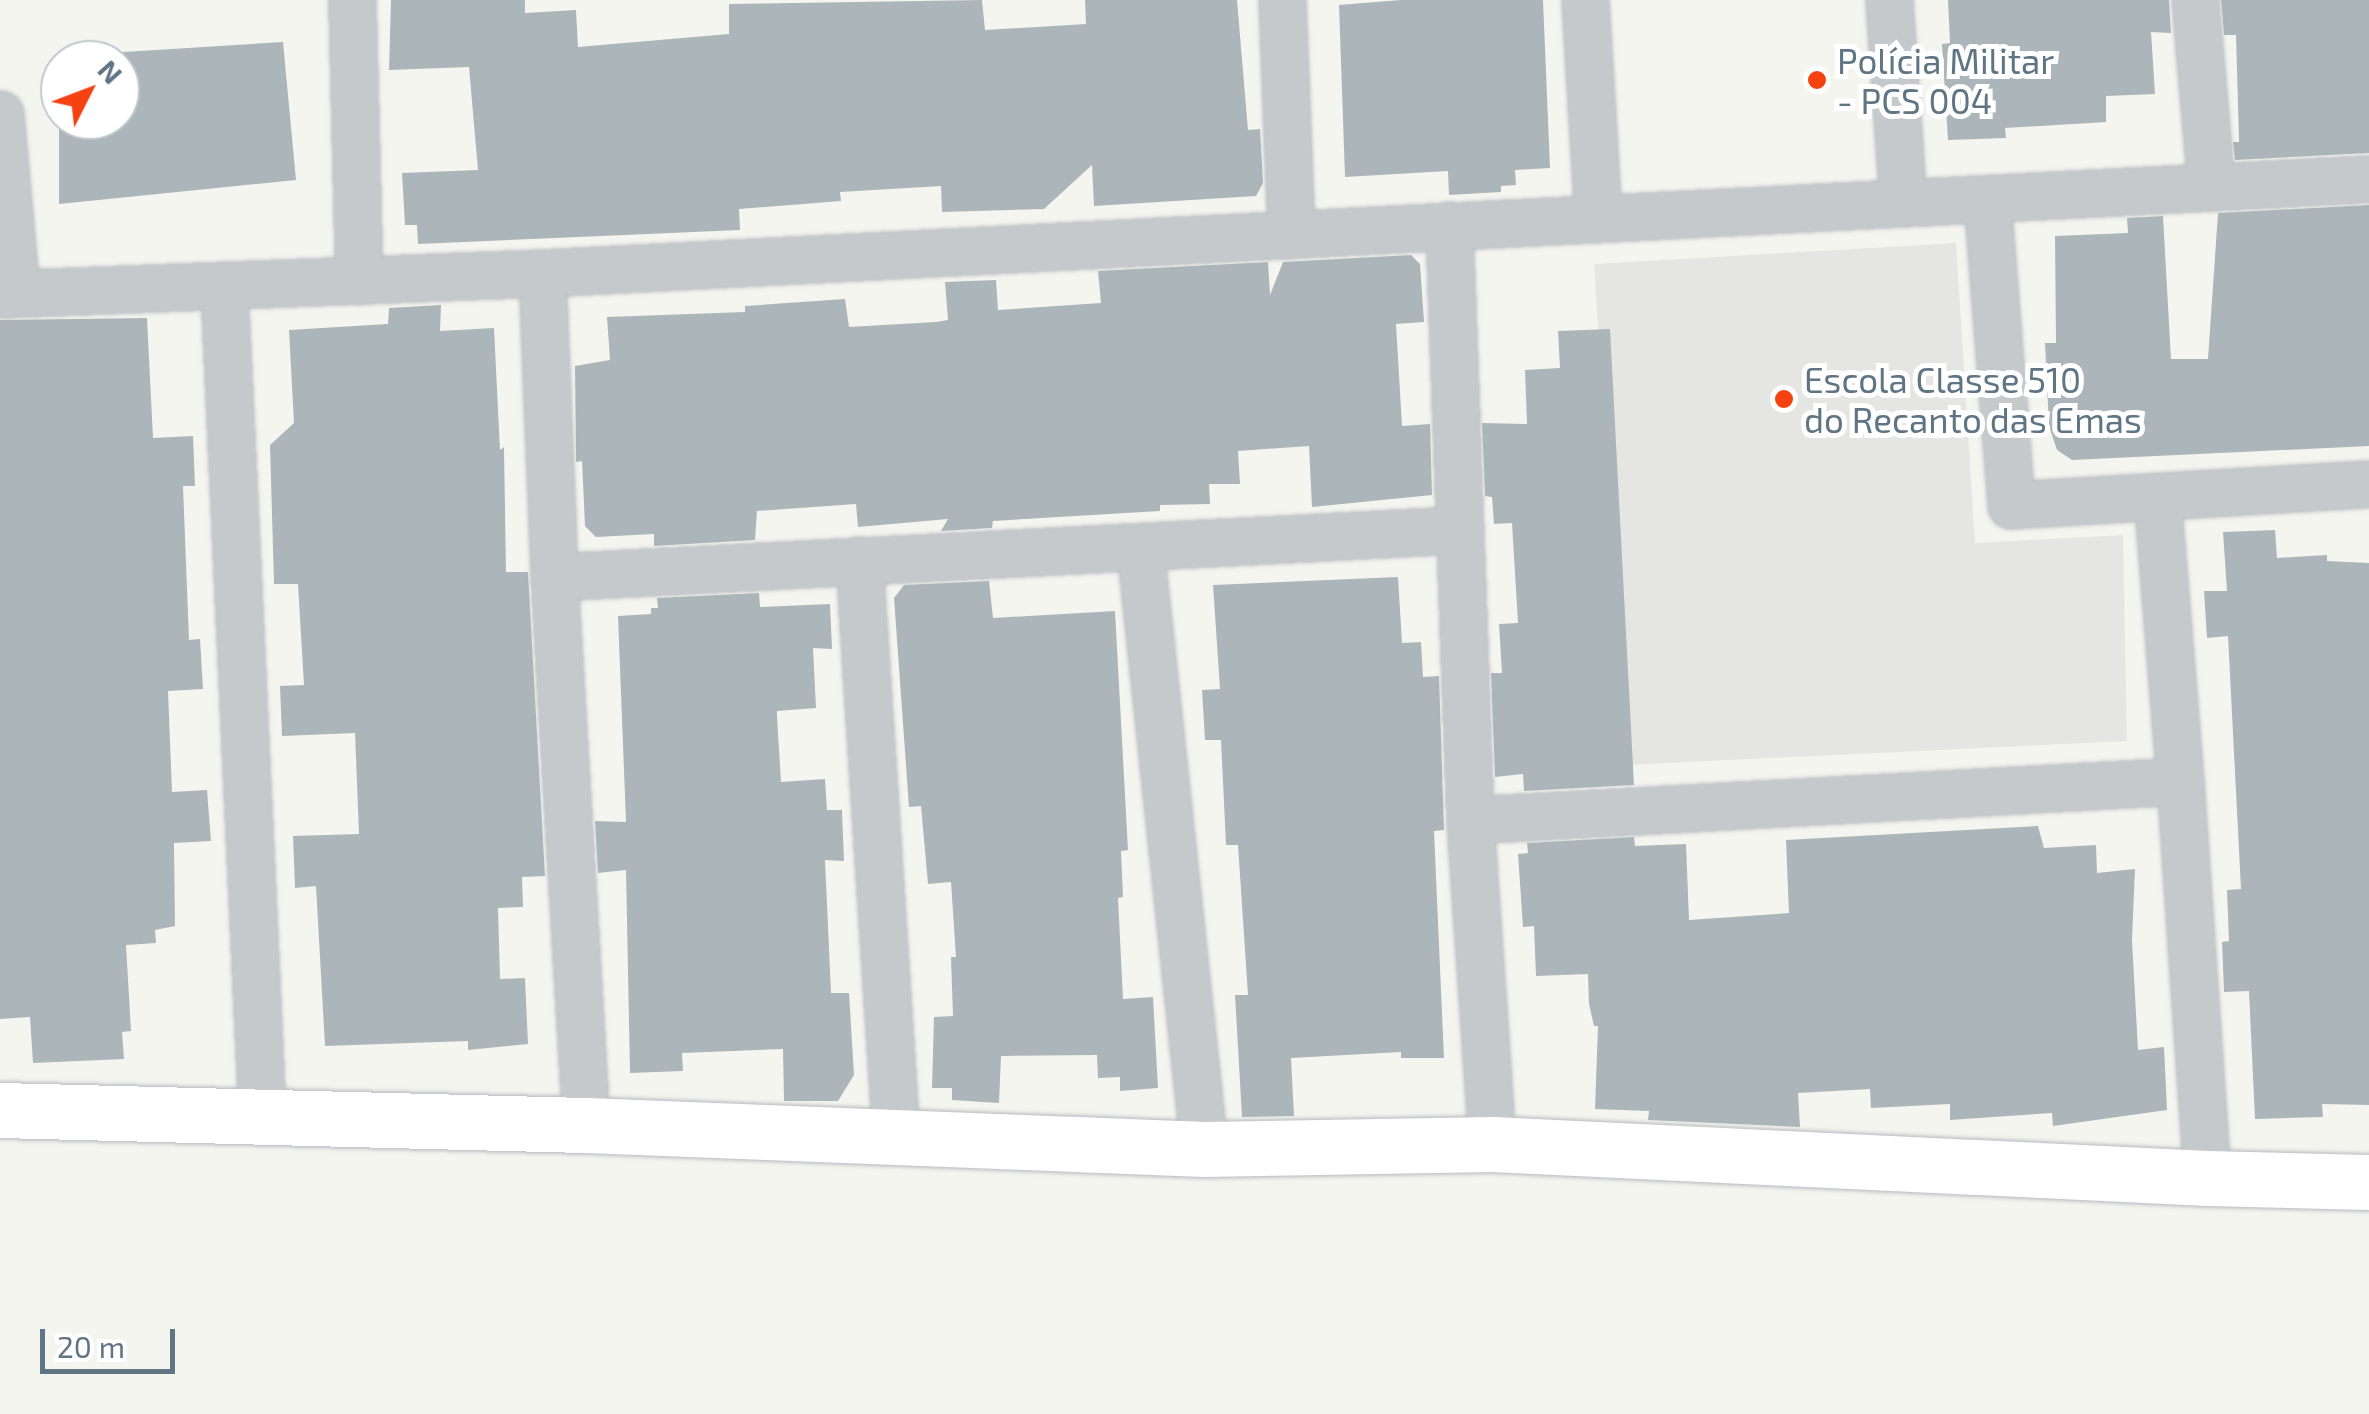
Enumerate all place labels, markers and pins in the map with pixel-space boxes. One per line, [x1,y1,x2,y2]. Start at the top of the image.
place label: Polícia Militar - PCS 004 [1837,39,2054,121]
marker: Polícia Militar - PCS 004 [1806,69,1828,91]
place label: Escola Classe 510 do Recanto das Emas [1804,358,2142,440]
marker: Escola Classe 510 do Recanto das Emas [1773,388,1795,410]

